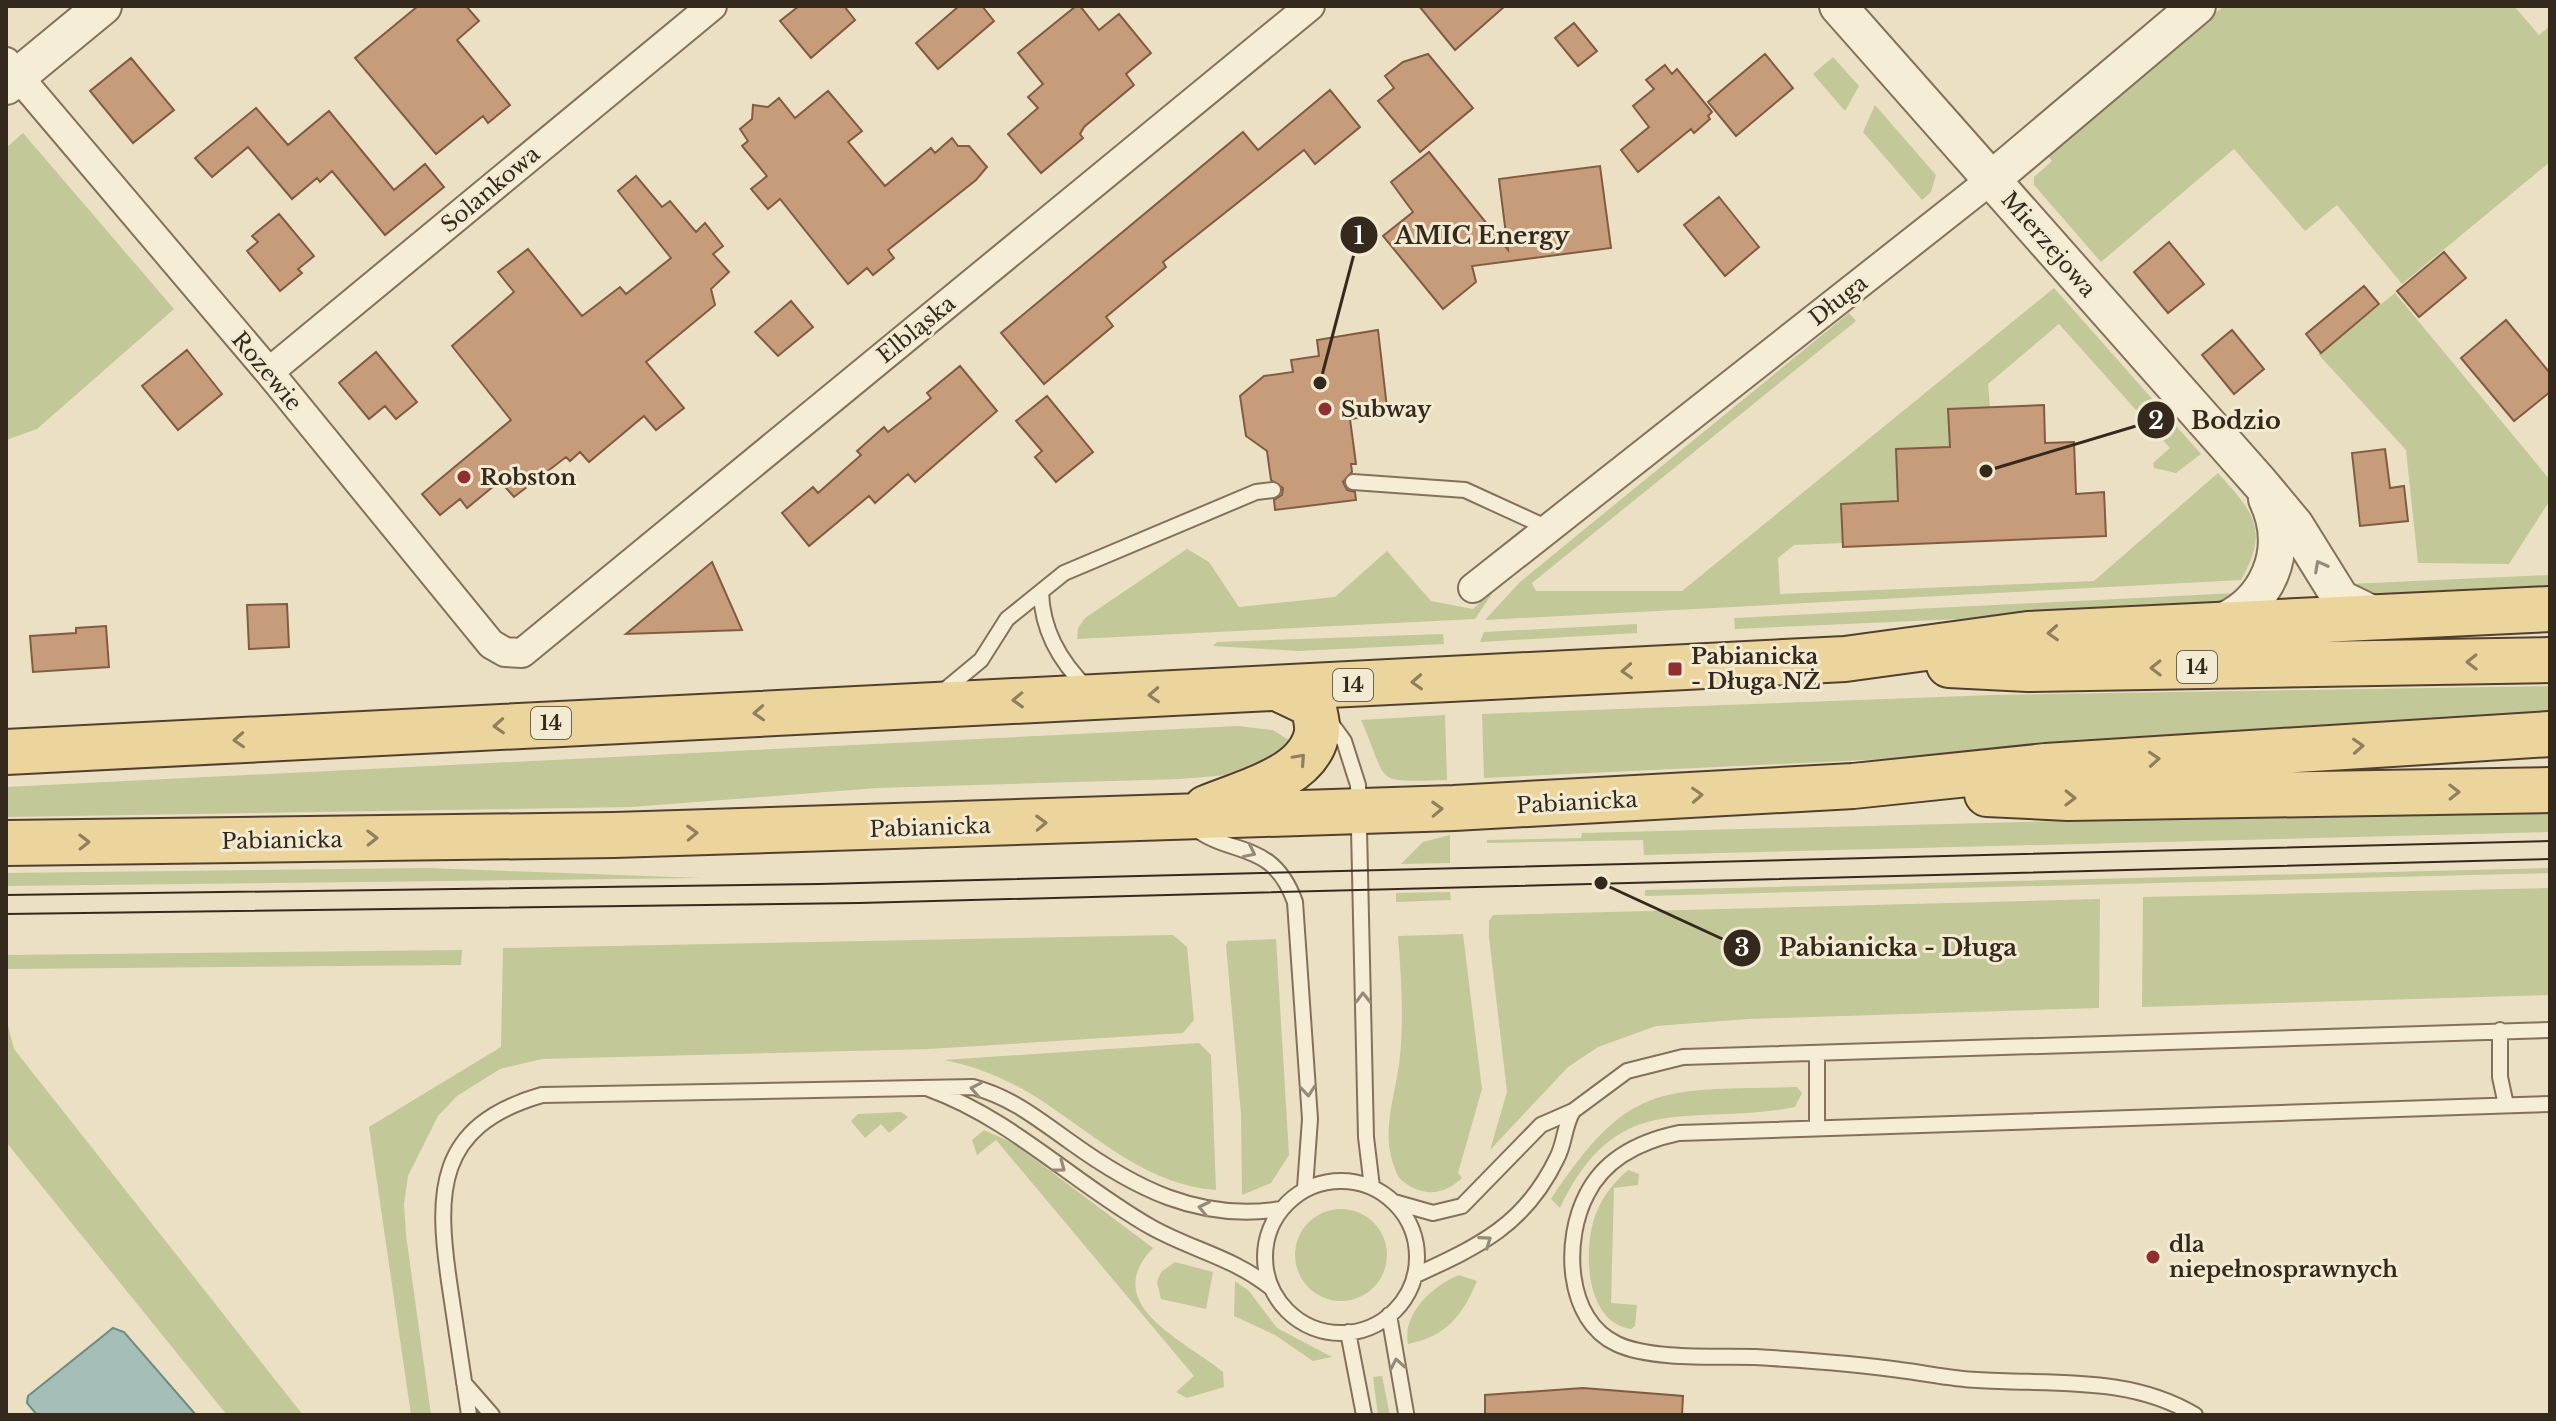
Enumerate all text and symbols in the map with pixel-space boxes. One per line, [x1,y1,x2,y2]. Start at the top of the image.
street label: Solankowa [435,140,546,238]
street label: Mierzejowa [1996,186,2102,303]
callout: AMIC Energy [1339,211,1586,259]
text: 1 [1354,221,1364,250]
text: AMIC Energy [1393,221,1570,250]
street label: Długa [1804,269,1873,332]
street label: Elbląska [872,289,961,369]
street label: Rozewie [226,326,307,416]
place label: Subway [1341,396,1432,423]
callout: Bodzio [2136,396,2297,444]
marker: Subway [1316,400,1334,418]
text: 2 [2148,406,2164,435]
text: Bodzio [2191,406,2281,435]
place label: Robston [480,464,576,491]
marker: Robston [455,468,473,486]
one-way arrow [2315,560,2330,575]
one-way arrow [2046,624,2059,641]
place label: Pabianicka - Długa NŻ [1691,643,1820,695]
road number: 14 [2177,651,2217,683]
one-way arrow [2465,653,2478,671]
one-way arrow [2149,659,2162,676]
marker: Pabianicka - Długa NŻ [1666,660,1684,678]
one-way arrow [1620,662,1633,679]
road number: 14 [1333,669,1373,701]
one-way arrow [1410,673,1423,690]
one-way arrow [1147,686,1160,703]
one-way arrow [1011,692,1024,709]
one-way arrow [752,704,765,721]
road number: 14 [531,707,571,739]
one-way arrow [492,717,505,734]
one-way arrow [232,731,245,748]
one-way arrow [2352,738,2365,755]
one-way arrow [2147,751,2160,768]
one-way arrow [1291,754,1306,768]
one-way arrow [2448,784,2461,801]
street label: Pabianicka [1516,786,1639,819]
one-way arrow [1691,787,1704,804]
one-way arrow [2064,789,2077,806]
one-way arrow [1431,800,1444,817]
street label: Pabianicka [869,812,992,843]
one-way arrow [1035,814,1048,832]
one-way arrow [686,825,699,842]
street label: Pabianicka [221,826,344,855]
one-way arrow [366,830,379,847]
one-way arrow [78,833,91,851]
one-way arrow [1241,842,1256,858]
callout: Pabianicka - Długa [1722,924,2033,972]
text: 3 [1734,933,1750,962]
text: Pabianicka - Długa [1779,933,2017,962]
one-way arrow [1354,991,1372,1004]
one-way arrow [970,1081,983,1098]
one-way arrow [1299,1085,1316,1098]
one-way arrow [1051,1157,1066,1172]
one-way arrow [1197,1200,1211,1217]
place label: dla niepełnosprawnych [2169,1231,2398,1283]
one-way arrow [1477,1236,1491,1251]
marker: dla niepełnosprawnych [2144,1248,2162,1266]
one-way arrow [1389,1358,1406,1371]

